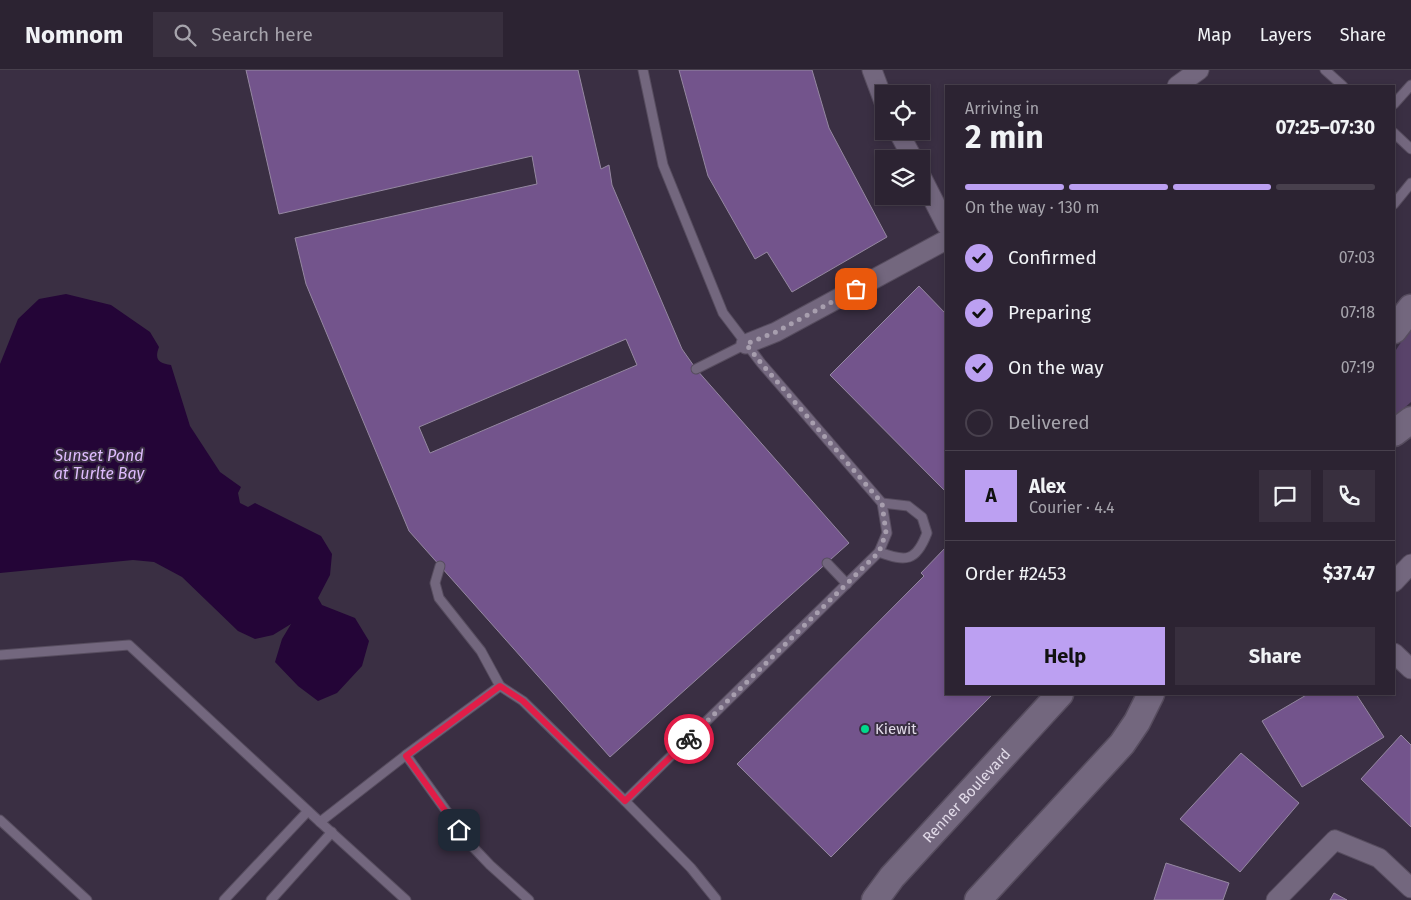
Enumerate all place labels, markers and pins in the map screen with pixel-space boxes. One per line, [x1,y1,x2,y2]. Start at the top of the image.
pin [835,268,877,310]
place label: Kiewit [875,720,917,738]
marker: Kiewit [859,723,871,735]
pin [438,809,480,851]

